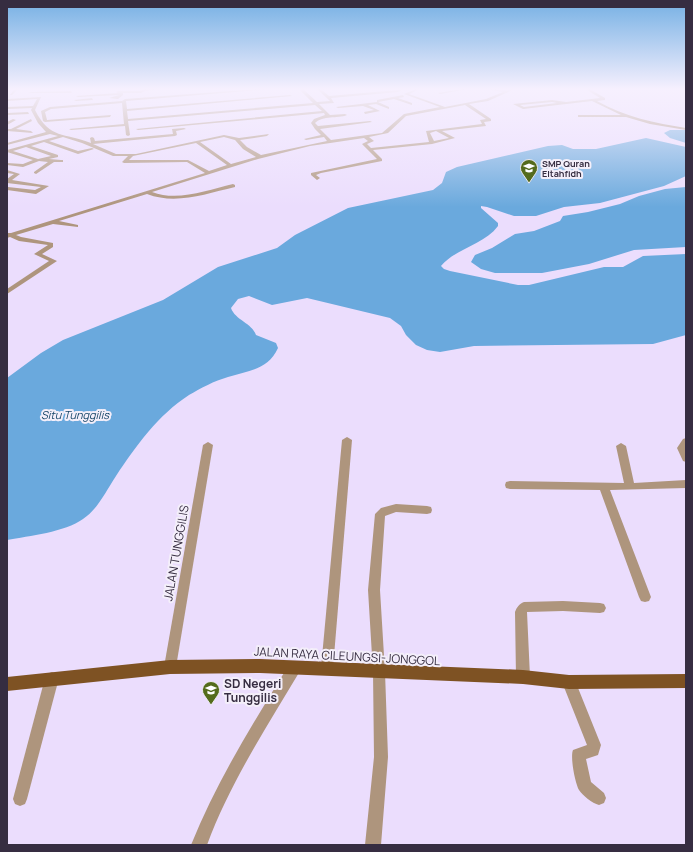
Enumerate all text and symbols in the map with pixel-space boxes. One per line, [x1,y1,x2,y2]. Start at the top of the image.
place label: SMP Quran Eltahfidh [542,157,590,180]
school or university icon: SMP Quran Eltahfidh [519,158,539,183]
water label: Situ Tunggilis [41,407,110,422]
street label: JALAN TUNGGILIS [159,504,193,602]
street label: JALAN RAYA CILEUNGSI-JONGGOL [253,643,441,669]
place label: SD Negeri Tunggilis [224,675,281,706]
school or university icon: SD Negeri Tunggilis [201,680,221,705]

